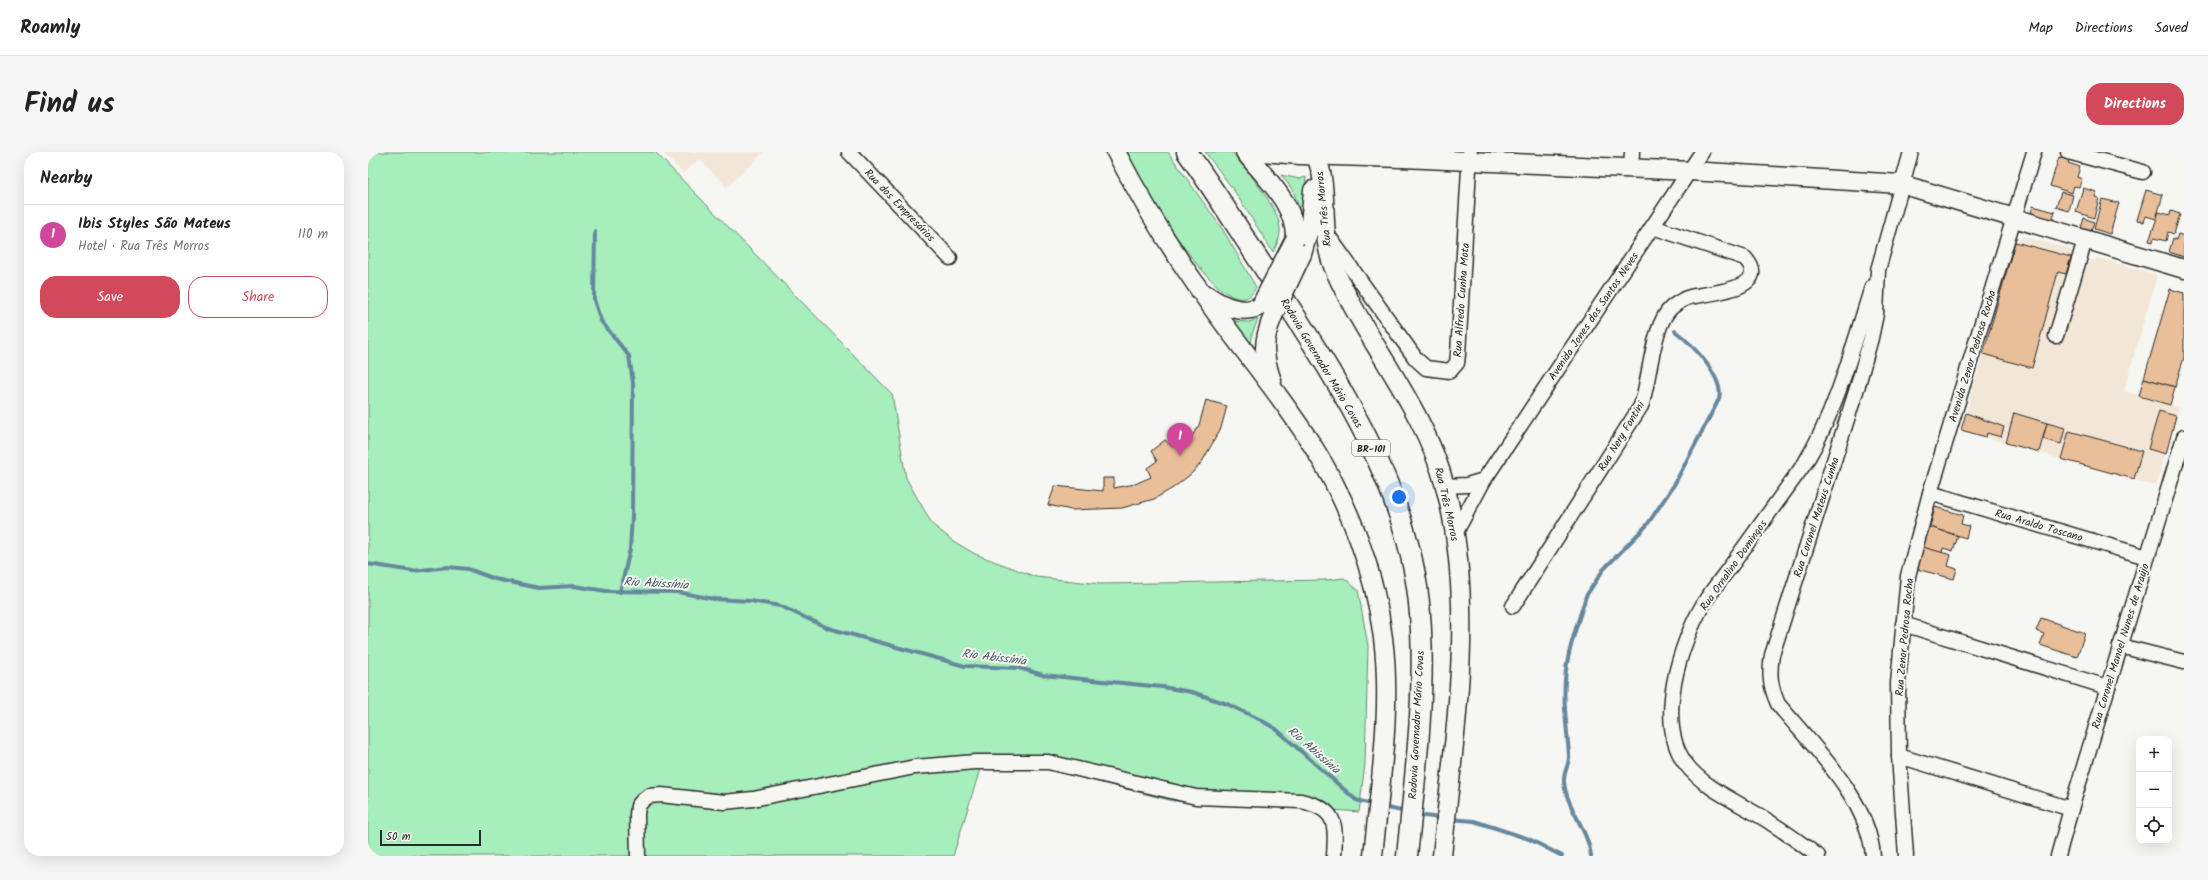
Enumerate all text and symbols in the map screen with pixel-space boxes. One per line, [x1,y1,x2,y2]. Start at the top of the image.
text: Roamly [20,13,80,43]
text: Map [2028,17,2053,39]
text: Directions [2075,17,2133,39]
text: Saved [2155,17,2188,39]
text: Find us [24,82,115,127]
button: Directions [2086,83,2184,125]
text: Nearby [40,165,92,192]
street label: Rua dos Empresários [860,165,939,247]
street label: Rua Três Morros [1311,170,1337,247]
text: Ibis Styles São Mateus [78,212,231,236]
text: 1 [51,224,55,245]
text: 110 m [298,224,328,245]
text: Hotel · Rua Três Morros [78,236,209,257]
street label: Rua Alfredo Cunha Mota [1449,242,1475,358]
street label: Avenida Jones dos Santos Neves [1544,249,1644,384]
button: Save [40,276,180,318]
button: Share [188,276,328,318]
street label: Avenida Zenor Pedrosa Rocha [1944,288,2002,424]
street label: Rodovia Governador Mário Covas [1275,295,1367,432]
street label: Rua Nery Fontini [1594,398,1650,475]
pin: 1 [1167,423,1193,456]
road number: BR-101 [1352,440,1390,456]
street label: Rua Coronel Mateus Cunha [1789,455,1845,580]
street label: Rua Três Morros [1429,465,1463,543]
your location [1389,487,1409,507]
street label: Rua Araldo Toscano [1993,505,2085,547]
street label: Rua Ornalino Domingos [1696,516,1772,615]
street label: Rua Coronel Manoel Nunes de Araújo [2087,561,2155,731]
water label: Rio Abissínia [623,572,690,595]
street label: Rua Zenor Pedrosa Rocha [1891,577,1919,697]
water label: Rio Abissínia [961,644,1028,671]
street label: Rodovia Governador Mário Covas [1404,650,1430,800]
water label: Rio Abissínia [1283,722,1345,780]
map controls [2136,736,2172,844]
button: + [2136,736,2172,772]
button: − [2136,772,2172,808]
button: locate [2136,808,2172,844]
scale bar [380,828,481,847]
text: 50 m [386,828,411,846]

